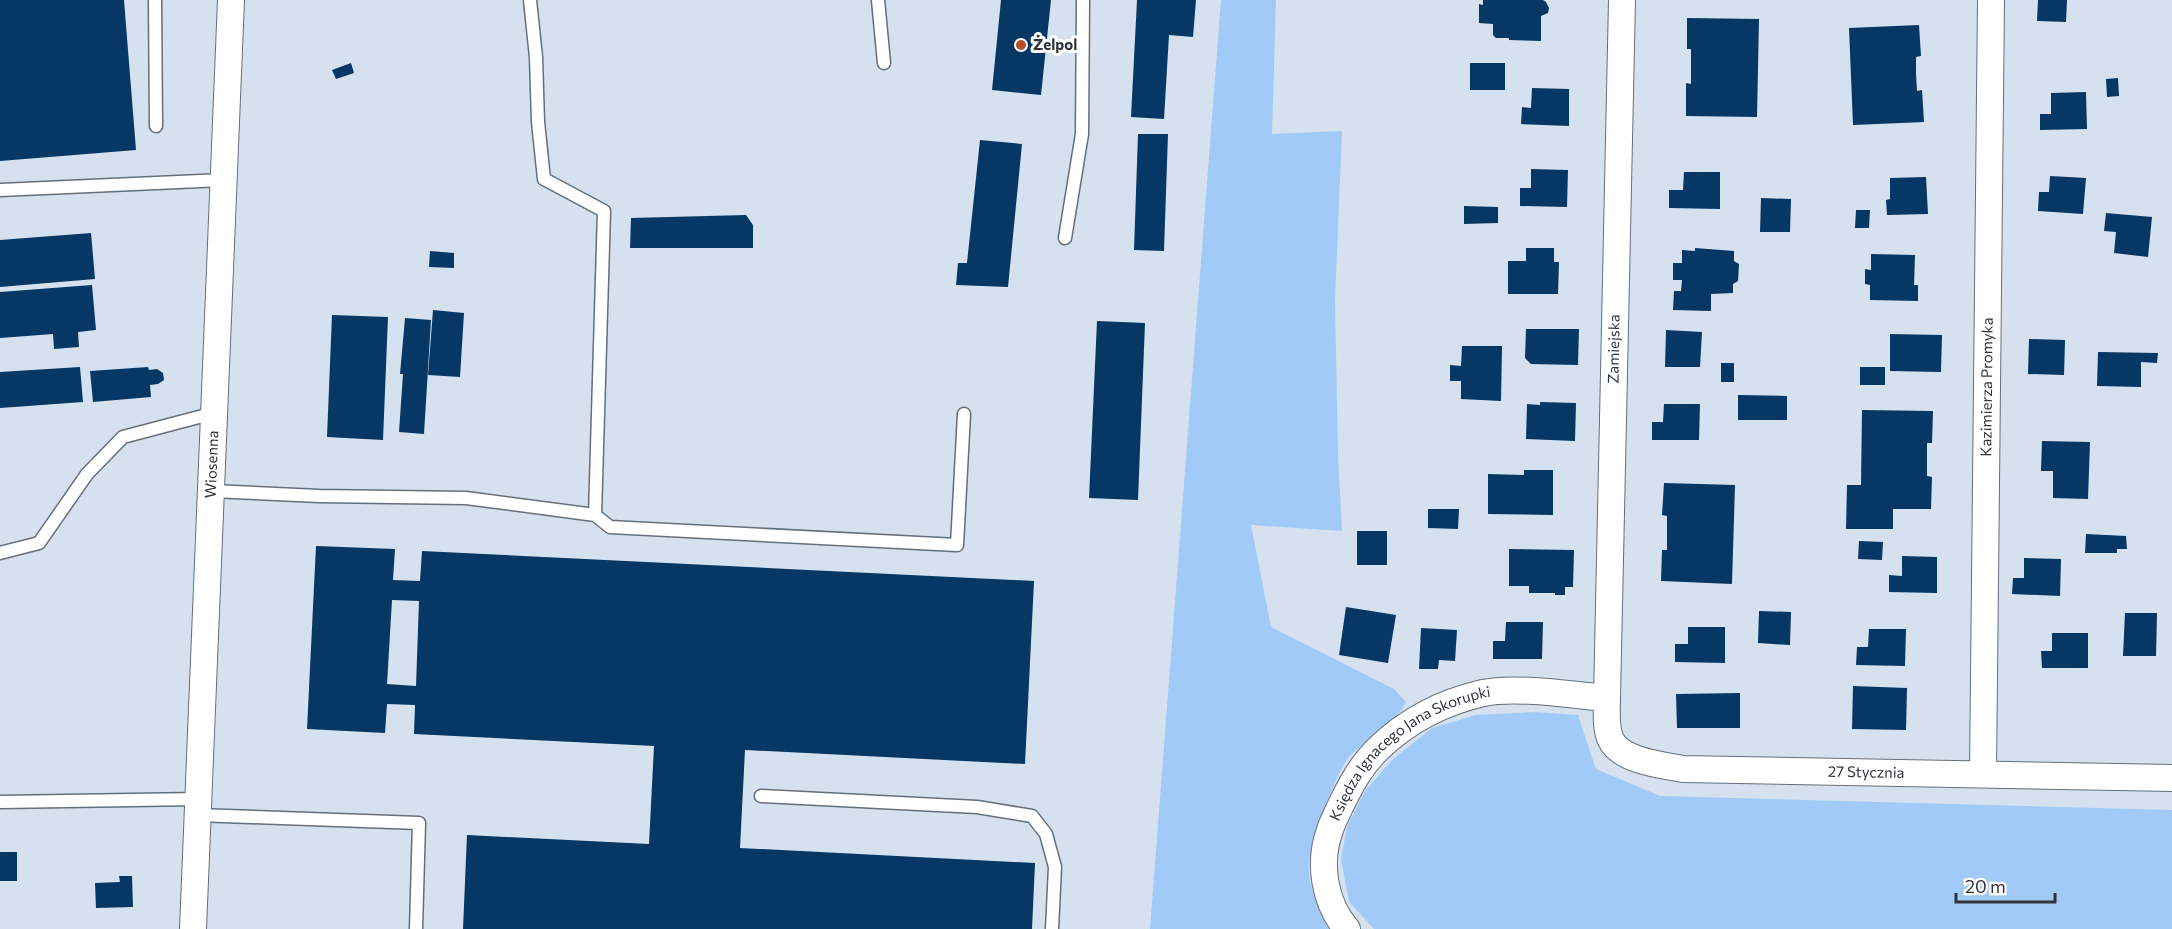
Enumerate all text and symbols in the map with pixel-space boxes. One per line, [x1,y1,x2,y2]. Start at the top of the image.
place label: Żelpol [1033,35,1077,53]
marker: Żelpol [1014,38,1028,52]
street label: Zamiejska [1603,314,1623,384]
street label: Kazimierza Promyka [1976,317,1996,457]
street label: Wiosenna [201,430,221,499]
street label: Księdza Ignacego Jana Skorupki [1325,682,1491,823]
street label: 27 Stycznia [1828,762,1905,781]
scale bar [1956,866,2055,904]
text: 20 m [1965,875,2006,897]

